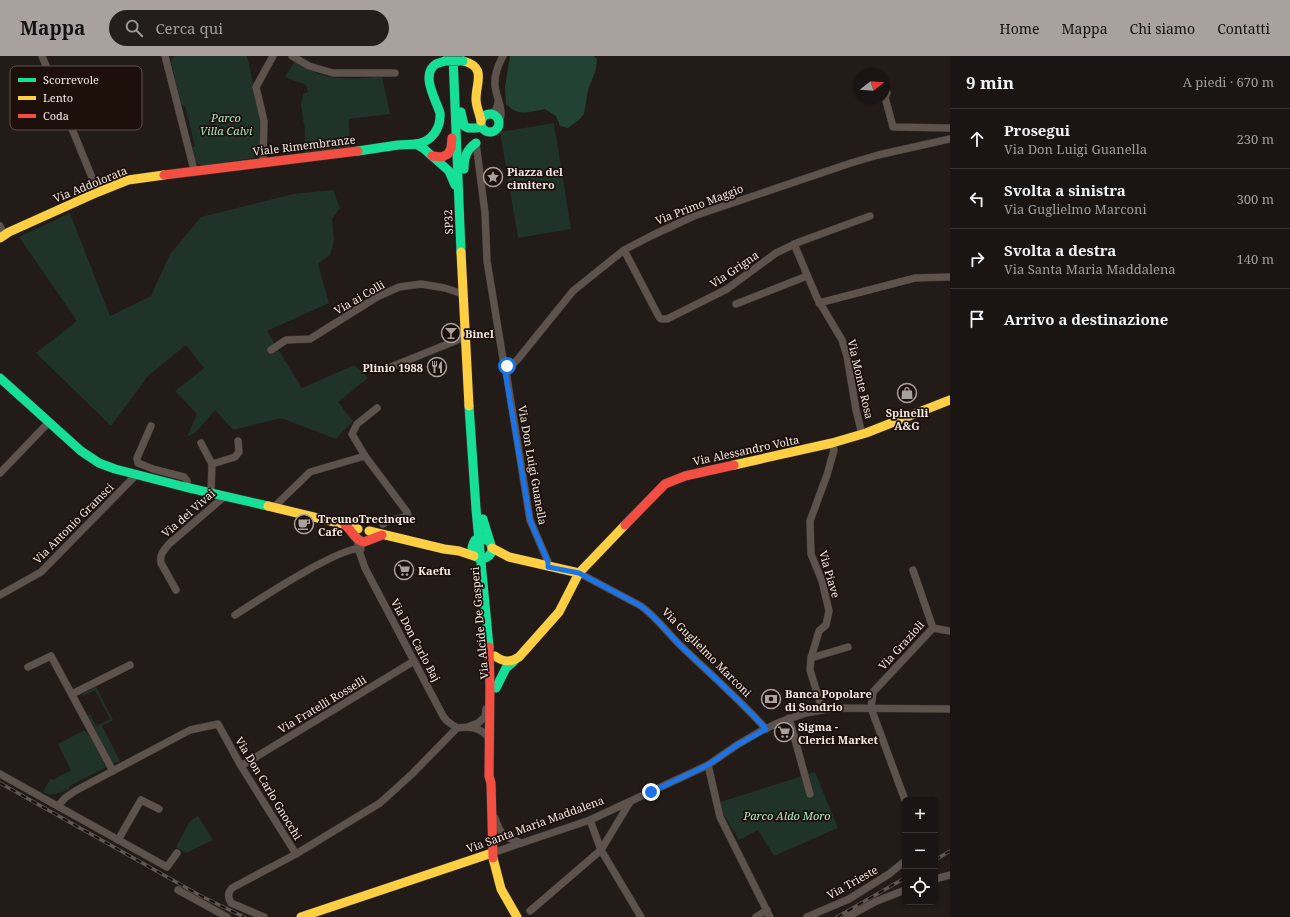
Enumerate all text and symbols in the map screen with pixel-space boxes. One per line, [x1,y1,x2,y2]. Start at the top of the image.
search box [109,10,389,46]
text: Mappa [20,15,85,41]
icon: search [123,17,145,39]
text: Cerca qui [155,18,223,38]
text: Home [1000,19,1039,38]
text: Mappa [1061,19,1108,38]
text: Chi siamo [1130,19,1195,38]
text: Contatti [1217,19,1270,38]
legend [10,66,142,130]
north arrow [854,68,890,104]
text: 9 min [966,71,1014,94]
text: Scorrevole [43,72,99,87]
text: A piedi · 670 m [1183,73,1274,91]
text: Lento [43,90,73,105]
text: Coda [43,108,69,123]
park label: Parco Villa Calvi [200,110,253,138]
text: Prosegui [1004,120,1070,140]
icon: ahead [966,128,988,150]
text: 230 m [1237,130,1274,148]
street label: Viale Rimembranze [252,131,356,159]
text: Via Don Luigi Guanella [1004,140,1147,158]
street label: Via Addolorata [51,162,129,206]
place label: Piazza del cimitero [507,164,563,192]
place icon: Piazza del cimitero [482,166,504,188]
street label: Via Primo Maggio [653,180,745,228]
text: Svolta a sinistra [1004,180,1126,200]
icon: left [966,188,988,210]
text: 300 m [1237,190,1274,208]
text: Via Guglielmo Marconi [1004,200,1147,218]
street label: SP32 [440,209,456,235]
text: Svolta a destra [1004,240,1116,260]
street label: Via Grigna [707,247,761,291]
icon: right [966,248,988,270]
text: 140 m [1237,250,1274,268]
text: Via Santa Maria Maddalena [1004,260,1176,278]
street label: Via ai Colli [331,276,387,317]
icon: arrive [966,308,988,330]
text: Arrivo a destinazione [1004,309,1168,329]
bar icon: Binel [440,322,462,344]
place label: Binel [465,326,494,341]
street label: Via Monte Rosa [845,338,877,420]
restaurant icon: Plinio 1988 [426,356,448,378]
route start [498,357,516,375]
place label: Plinio 1988 [363,360,423,375]
shop icon: Spinelli A&G [896,382,918,404]
street label: Via Don Luigi Guanella [515,404,551,526]
place label: Spinelli A&G [886,405,928,433]
street label: Via Alessandro Volta [692,431,800,469]
street label: Via Antonio Gramsci [29,479,117,567]
street label: Via dei Vivai [158,485,218,540]
place label: TreunoTrecinque Cafe [318,511,416,539]
cafe icon: TreunoTrecinque Cafe [293,513,315,535]
street label: Via Piave [816,549,844,600]
supermarket icon: Kaefu [393,559,415,581]
place label: Kaefu [418,563,451,578]
street label: Via Alcide De Gasperi [467,566,491,680]
street label: Via Don Carlo Baj [388,596,444,684]
street label: Via Guglielmo Marconi [659,604,755,700]
street label: Via Grazioli [875,617,927,673]
street label: Via Fratelli Rosselli [275,671,369,736]
place label: Banca Popolare di Sondrio [785,686,872,714]
bank icon: Banca Popolare di Sondrio [760,688,782,710]
place label: Sigma - Clerici Market [798,719,879,747]
supermarket icon: Sigma - Clerici Market [773,721,795,743]
street label: Via Don Carlo Gnocchi [232,734,306,843]
route end [642,783,660,801]
street label: Via Santa Maria Maddalena [464,792,606,856]
map controls [902,797,938,905]
button: + [902,797,938,833]
park label: Parco Aldo Moro [742,808,831,823]
button: − [902,833,938,869]
street label: Via Trieste [824,862,880,902]
button: locate [902,869,938,905]

